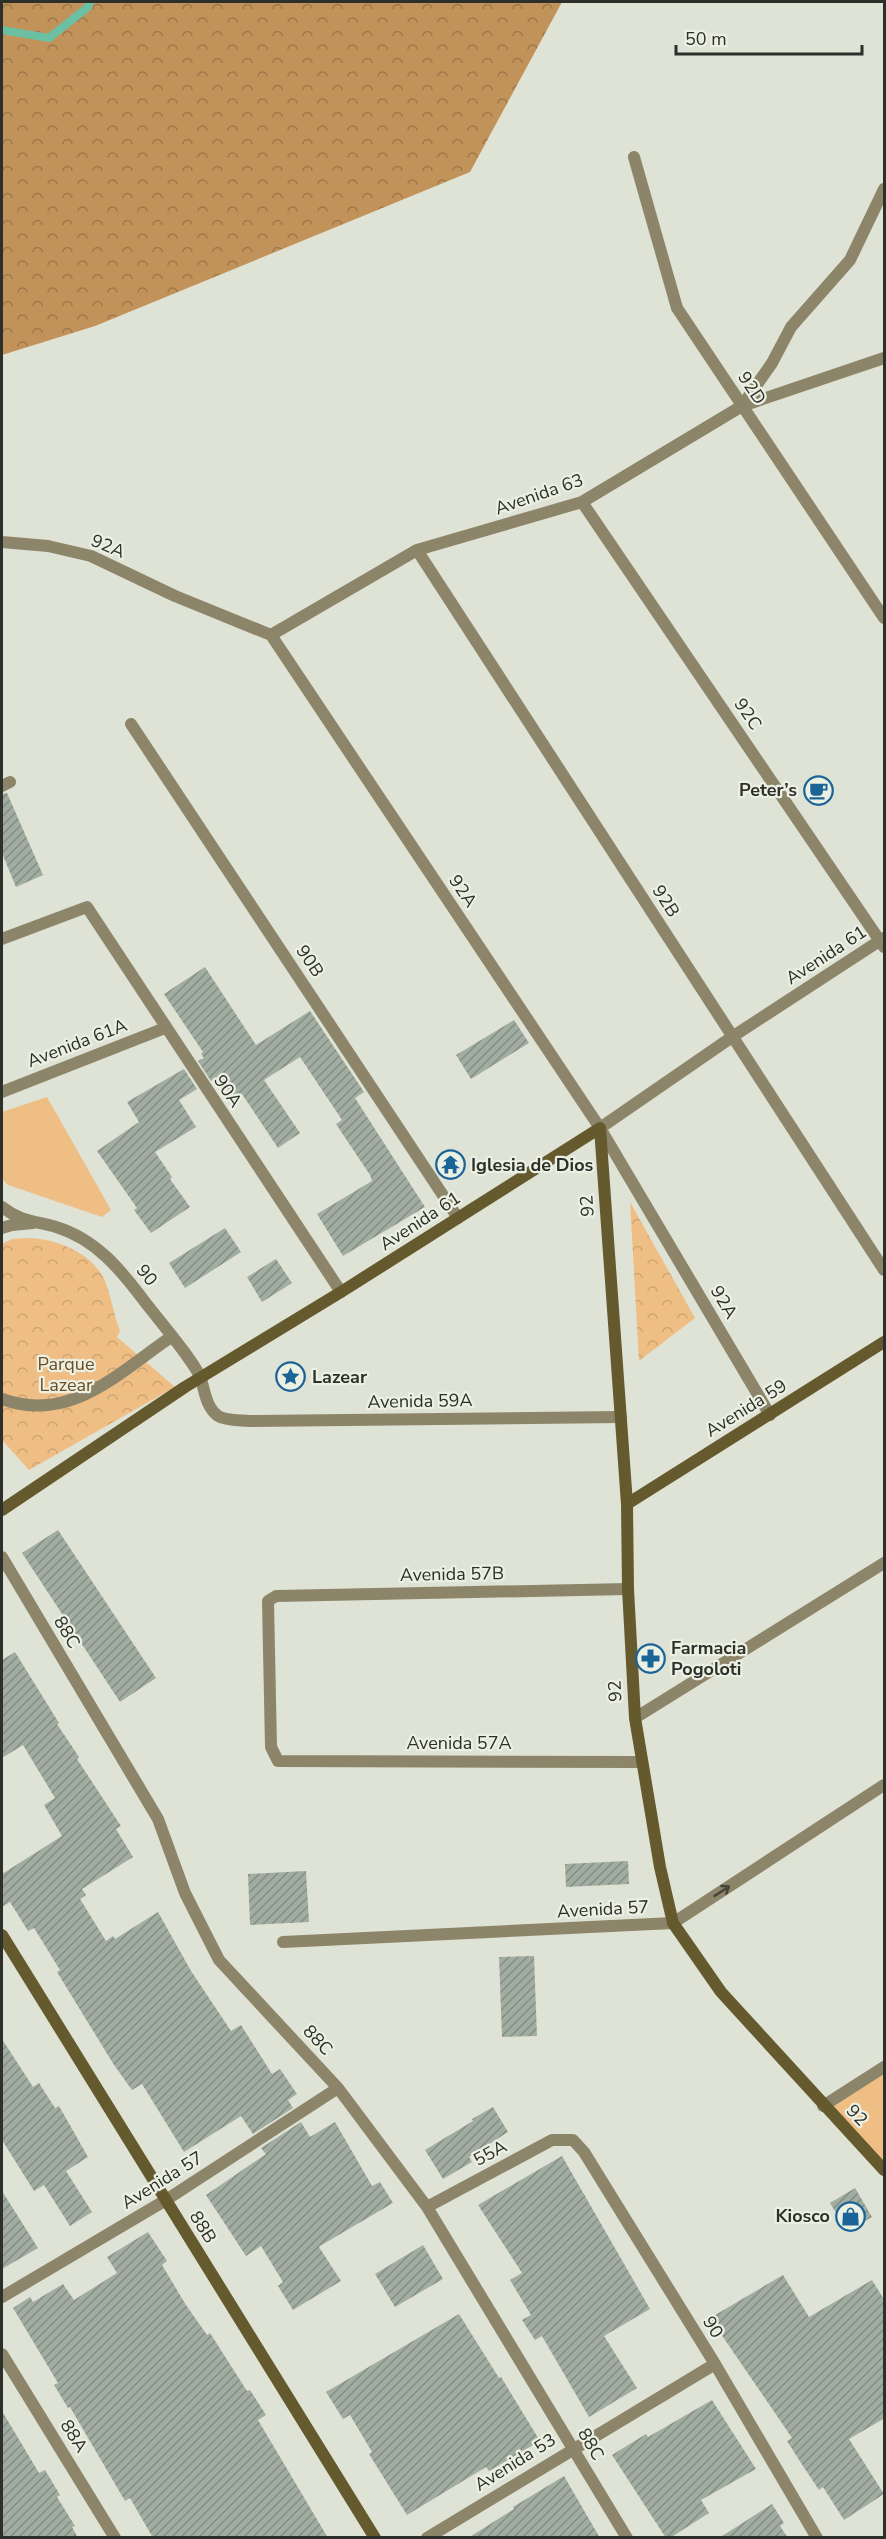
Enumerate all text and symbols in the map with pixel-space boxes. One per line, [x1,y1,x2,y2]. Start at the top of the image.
scale bar [676,18,862,56]
text: 50 m [685,27,727,51]
street label: 92D [732,367,772,409]
street label: Avenida 63 [492,468,586,520]
street label: 92A [87,528,129,564]
street label: 92C [729,693,767,735]
cafe icon: Peter’s [802,774,834,806]
place label: Peter’s [739,778,797,802]
street label: 92A [443,870,483,912]
street label: 92B [647,880,685,922]
street label: Avenida 61 [781,920,871,990]
street label: 90B [291,940,329,982]
street label: Avenida 61A [24,1013,130,1073]
street label: 90A [208,1070,248,1112]
temple icon: Iglesia de Dios [434,1149,466,1181]
place label: Iglesia de Dios [471,1153,594,1177]
street label: Avenida 61 [375,1186,465,1256]
street label: 92 [574,1194,600,1218]
street label: 90 [131,1259,163,1291]
street label: 92A [705,1281,743,1323]
park label: Parque Lazear [38,1352,95,1397]
place icon: Lazear [275,1361,307,1393]
place label: Lazear [312,1365,367,1389]
street label: Avenida 59 [701,1373,791,1443]
street label: Avenida 59A [367,1388,473,1414]
street label: Avenida 57B [400,1561,504,1587]
street label: 88C [48,1611,86,1653]
place label: Farmacia Pogoloti [671,1636,746,1681]
pharmacy icon: Farmacia Pogoloti [634,1642,666,1674]
street label: 92 [602,1680,628,1702]
street label: Avenida 57A [406,1731,512,1755]
one-way arrow [713,1885,730,1897]
street label: Avenida 57 [556,1895,650,1923]
street label: 88C [298,2019,338,2061]
street label: 92 [841,2099,873,2131]
street label: 55A [469,2134,511,2172]
street label: Avenida 57 [117,2145,207,2215]
shop icon: Kiosco [835,2200,867,2232]
place label: Kiosco [776,2204,830,2228]
street label: 88B [184,2206,222,2248]
street label: 90 [697,2311,729,2343]
street label: 88A [55,2415,93,2457]
street label: 88C [572,2423,610,2465]
street label: Avenida 53 [470,2427,560,2497]

